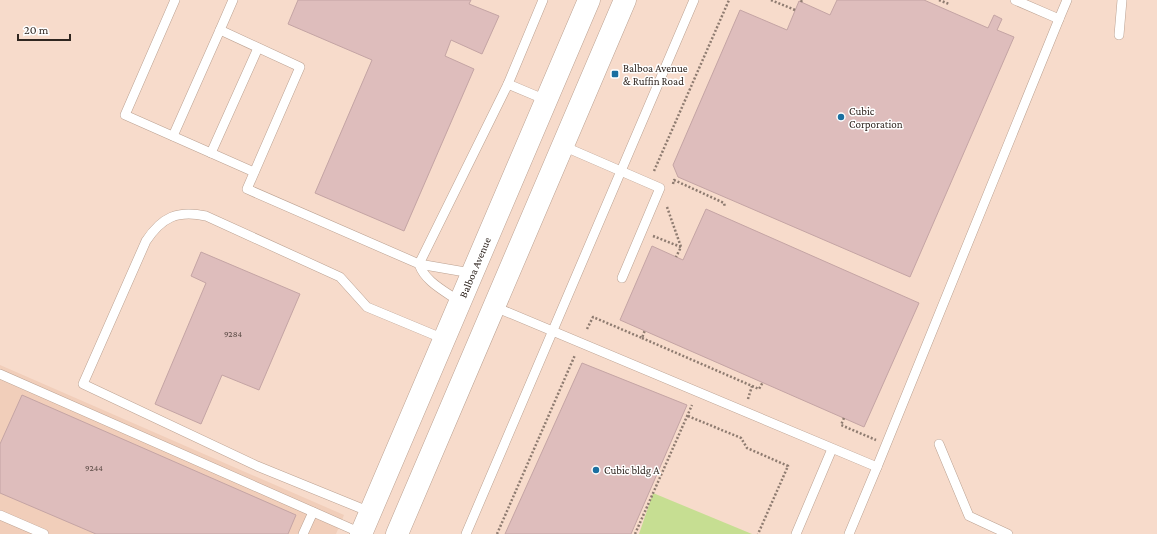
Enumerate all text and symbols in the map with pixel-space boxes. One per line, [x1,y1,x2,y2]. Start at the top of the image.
scale bar [18,16,70,42]
text: 20 m [24,23,49,37]
place label: Balboa Avenue & Ruffin Road [623,62,688,87]
marker: Balboa Avenue & Ruffin Road [610,69,620,79]
place label: Cubic Corporation [849,105,903,131]
marker: Cubic Corporation [836,112,846,122]
street label: Balboa Avenue [457,235,493,299]
house number: 9284 [224,329,242,339]
house number: 9244 [85,463,103,473]
place label: Cubic bldg A [604,464,660,477]
marker: Cubic bldg A [591,465,601,475]

